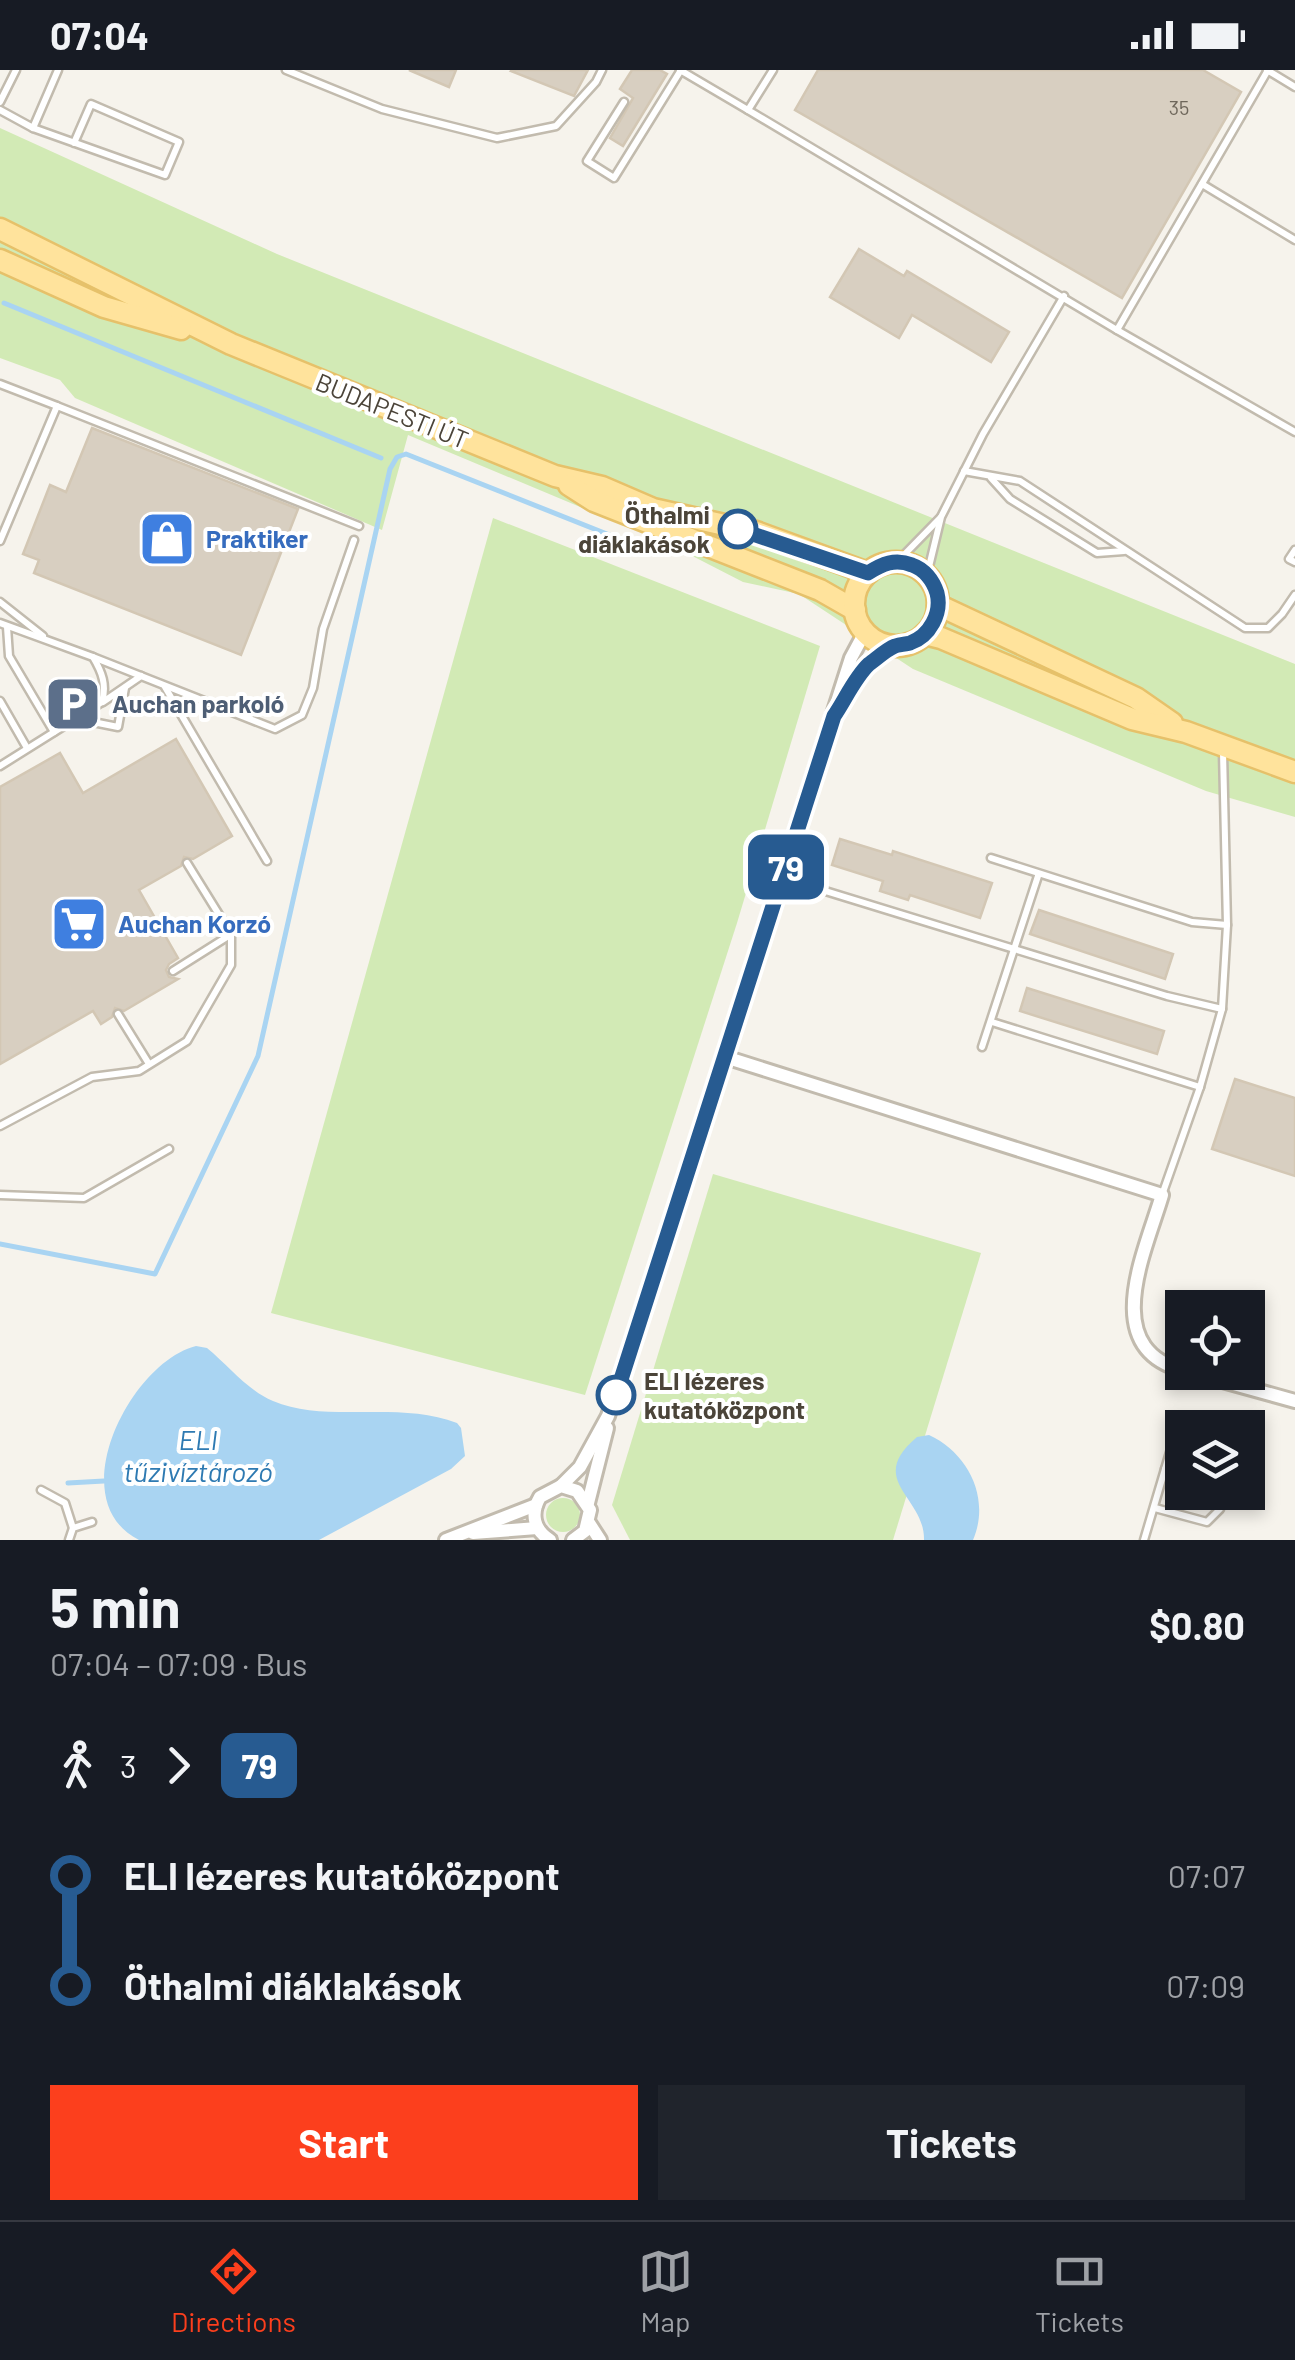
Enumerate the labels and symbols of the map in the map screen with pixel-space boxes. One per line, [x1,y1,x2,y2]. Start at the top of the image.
house number: 35 [1169,95,1189,119]
street label: BUDAPESTI ÚT [312,366,473,454]
place label: Öthalmi diáklakások [578,499,710,558]
shop icon: Praktiker [137,509,197,569]
marker: Öthalmi diáklakások [719,510,757,548]
place label: Praktiker [206,523,309,553]
parking icon: Auchan parkoló [43,674,103,734]
place label: Auchan parkoló [112,688,284,718]
line badge: 79 [741,834,831,900]
supermarket icon: Auchan Korzó [49,894,109,954]
place label: Auchan Korzó [118,908,271,938]
place label: ELI lézeres kutatóközpont [644,1365,805,1424]
marker: ELI lézeres kutatóközpont [597,1376,635,1414]
water label: ELI tűzivíztározó [123,1422,273,1488]

